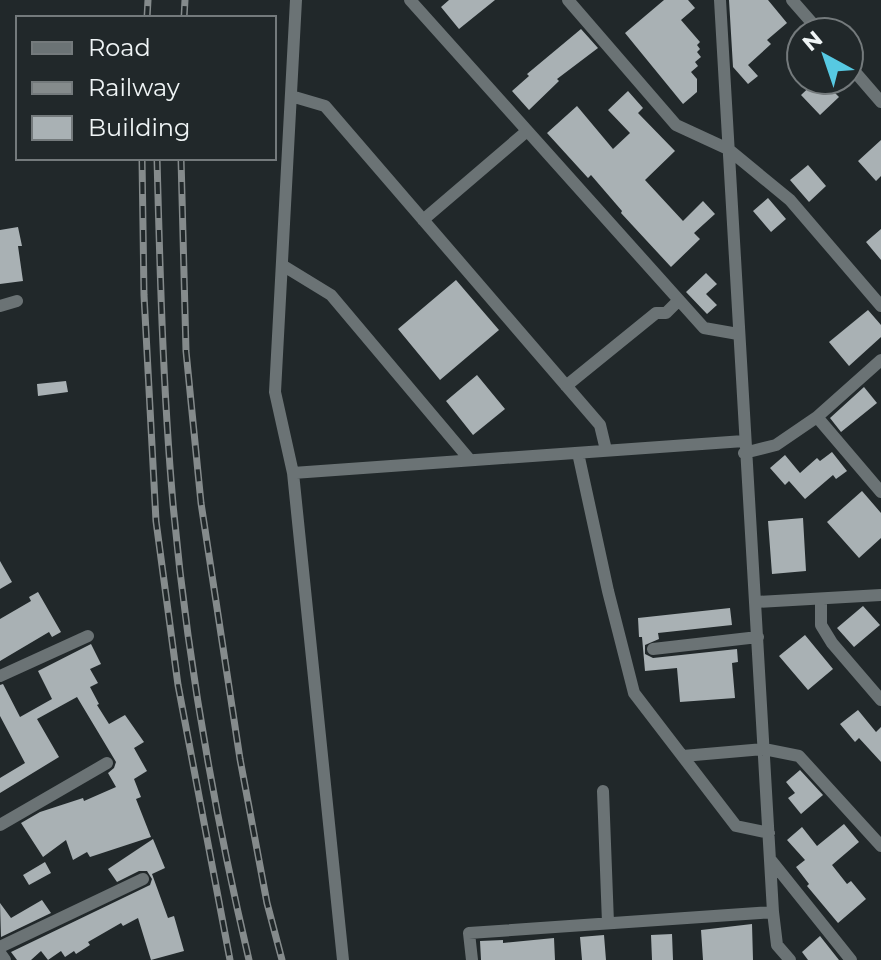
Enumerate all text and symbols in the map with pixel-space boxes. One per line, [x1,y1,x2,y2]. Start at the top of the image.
legend [16,16,276,160]
north arrow [785,16,865,96]
text: N [797,25,828,57]
text: Road [88,33,151,62]
text: Railway [88,73,180,102]
text: Building [88,113,191,142]

